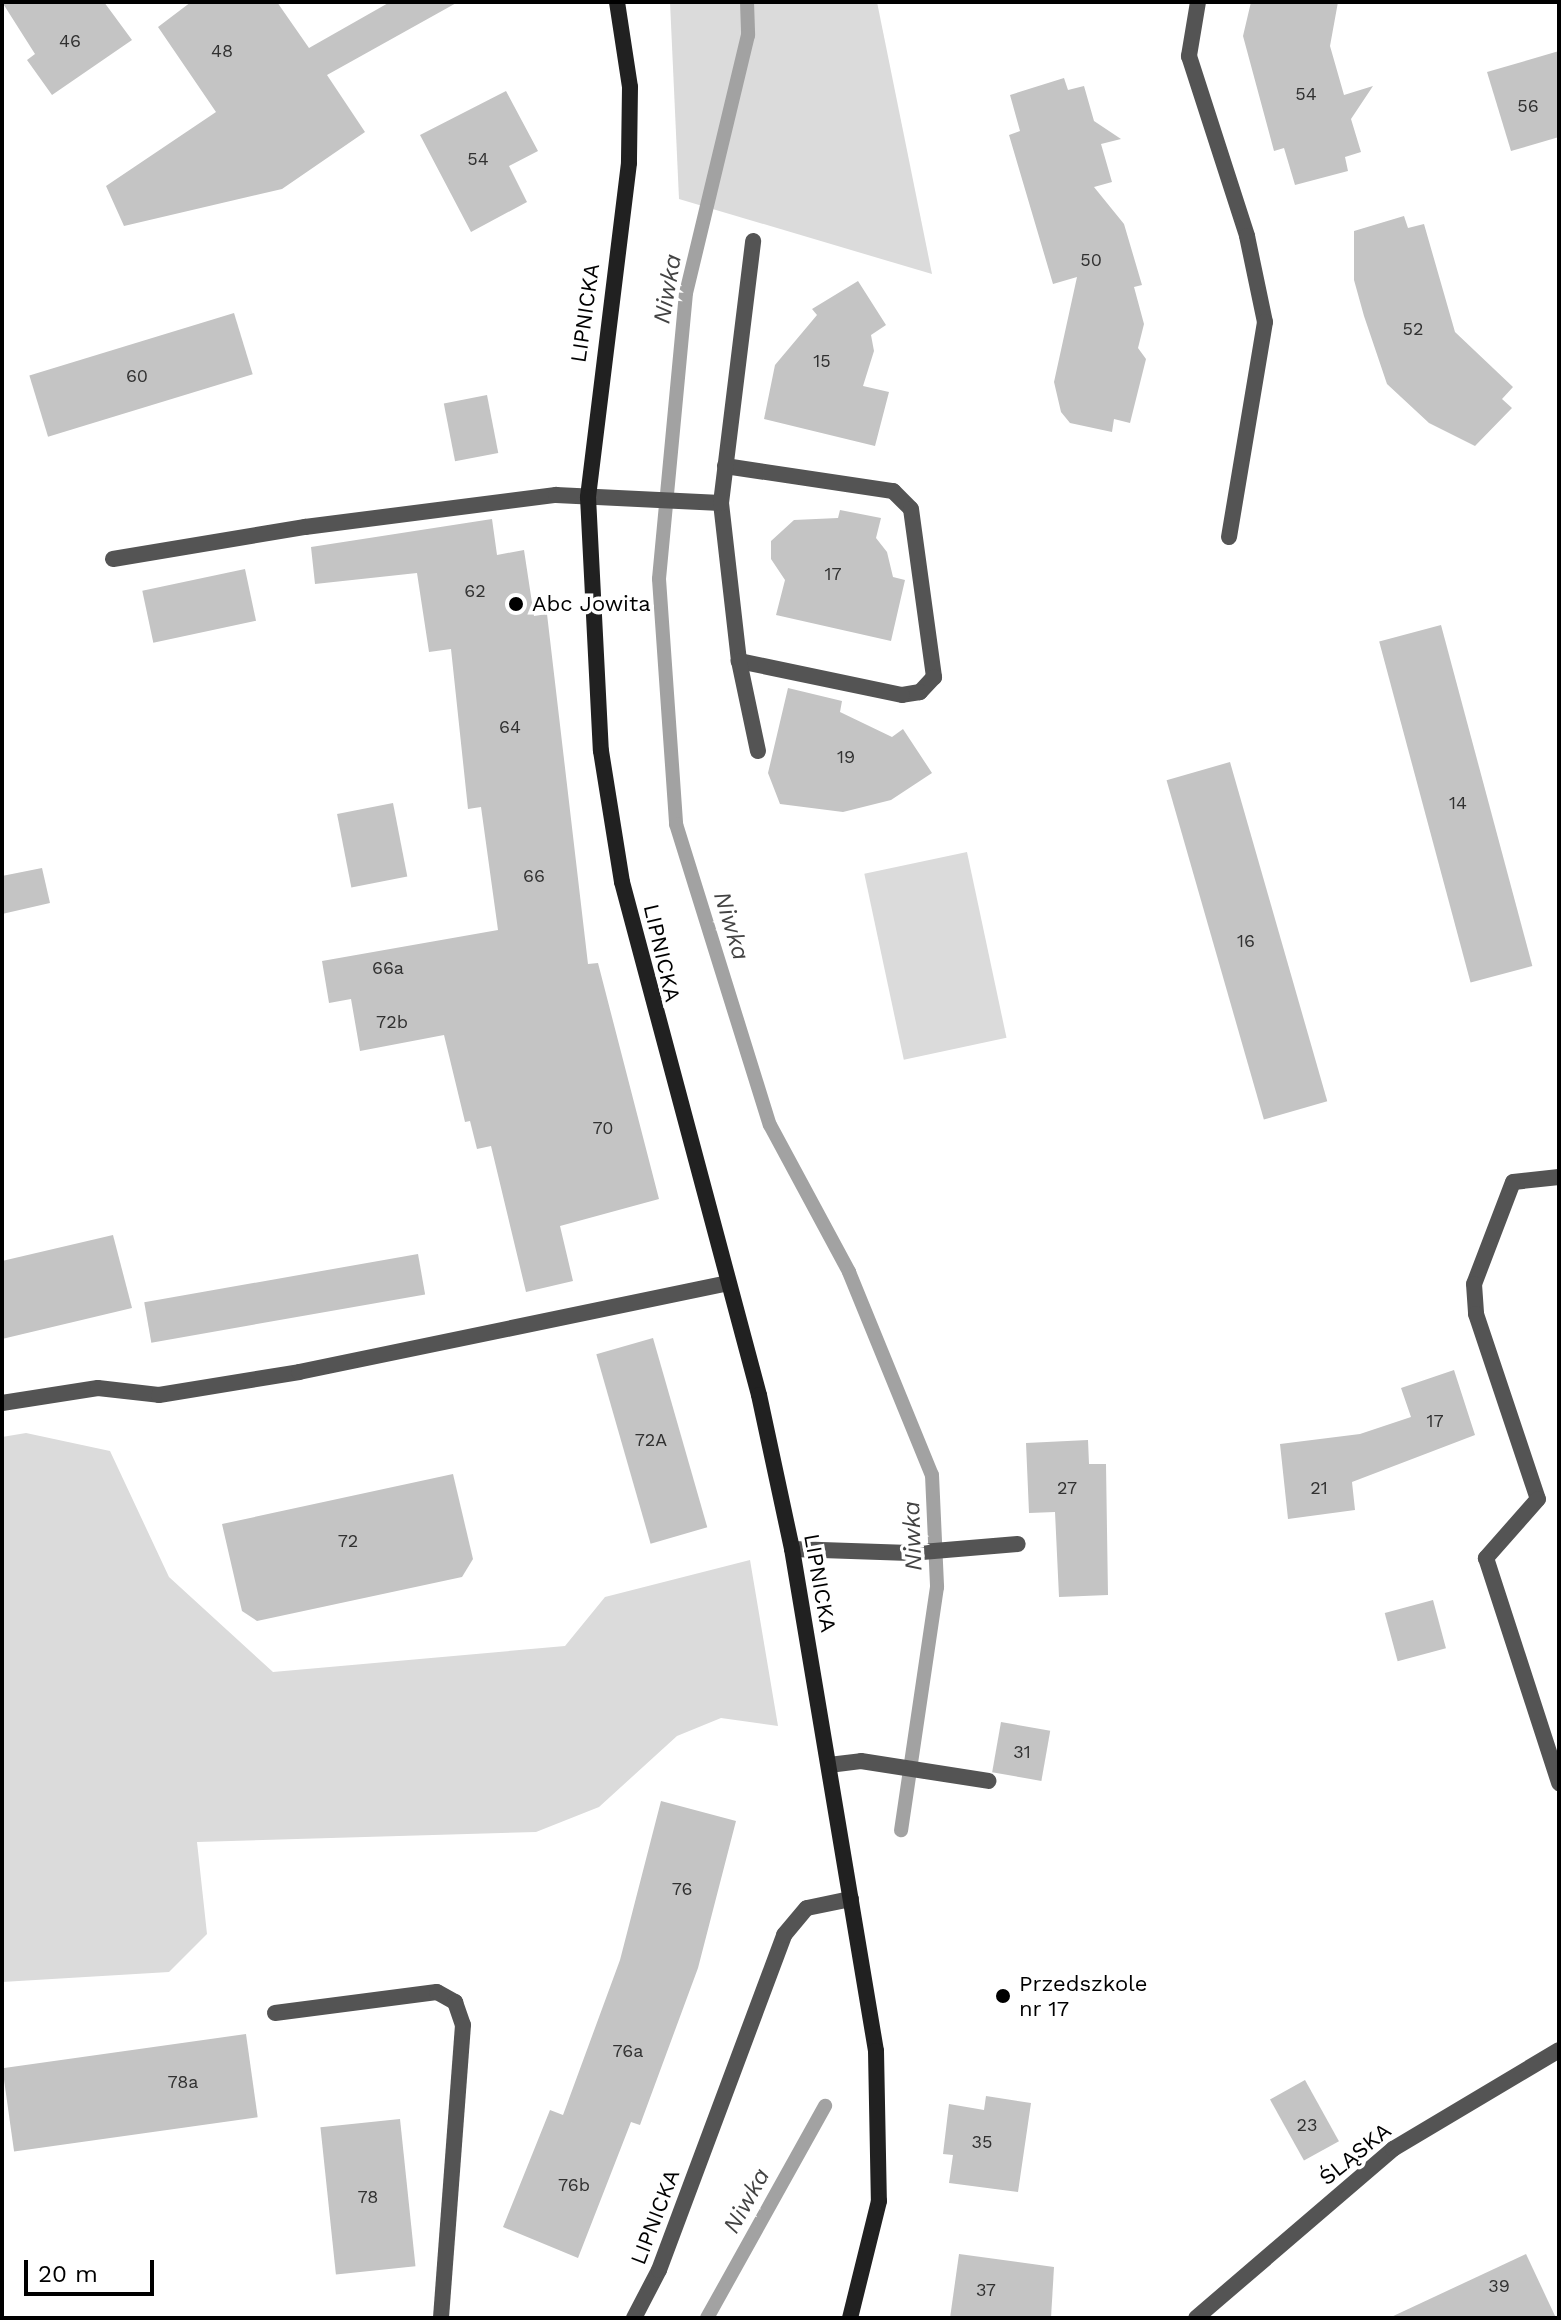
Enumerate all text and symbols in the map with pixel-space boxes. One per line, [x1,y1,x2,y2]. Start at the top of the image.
house number: 46 [59,30,81,52]
house number: 48 [211,40,233,62]
house number: 54 [1295,83,1317,105]
house number: 56 [1517,95,1539,117]
house number: 54 [467,148,489,170]
house number: 50 [1080,249,1102,271]
water label: Niwka [648,252,688,326]
street label: LIPNICKA [565,262,605,364]
house number: 52 [1403,318,1423,340]
house number: 15 [813,350,831,372]
house number: 60 [126,365,148,387]
house number: 17 [824,563,842,585]
house number: 62 [464,580,486,602]
place label: Abc Jowita [532,591,651,617]
marker: Abc Jowita [507,595,525,613]
house number: 64 [499,716,521,738]
house number: 19 [837,746,855,768]
house number: 14 [1449,792,1467,814]
house number: 66 [523,865,545,887]
water label: Niwka [707,888,755,964]
street label: LIPNICKA [638,901,686,1005]
house number: 16 [1237,930,1255,952]
house number: 66a [372,957,404,979]
house number: 72b [376,1011,408,1033]
house number: 70 [593,1117,613,1139]
house number: 17 [1426,1410,1444,1432]
house number: 72A [635,1429,667,1451]
house number: 27 [1057,1477,1077,1499]
house number: 21 [1310,1477,1328,1499]
water label: Niwka [897,1501,929,1571]
house number: 72 [338,1530,358,1552]
street label: LIPNICKA [798,1532,842,1634]
house number: 31 [1013,1741,1031,1763]
house number: 76 [672,1878,692,1900]
place label: Przedszkole nr 17 [1019,1970,1148,2022]
marker: Przedszkole nr 17 [994,1987,1012,2005]
house number: 76a [613,2040,643,2062]
house number: 78a [167,2071,199,2093]
house number: 23 [1297,2114,1317,2136]
street label: ŚLĄSKA [1314,2117,1396,2191]
house number: 35 [972,2131,992,2153]
water label: Niwka [717,2163,777,2239]
street label: LIPNICKA [625,2166,685,2268]
house number: 76b [558,2174,590,2196]
house number: 78 [358,2186,378,2208]
scale bar [28,2244,158,2294]
text: 20 m [38,2260,98,2288]
house number: 39 [1488,2275,1510,2297]
house number: 37 [976,2279,996,2301]

